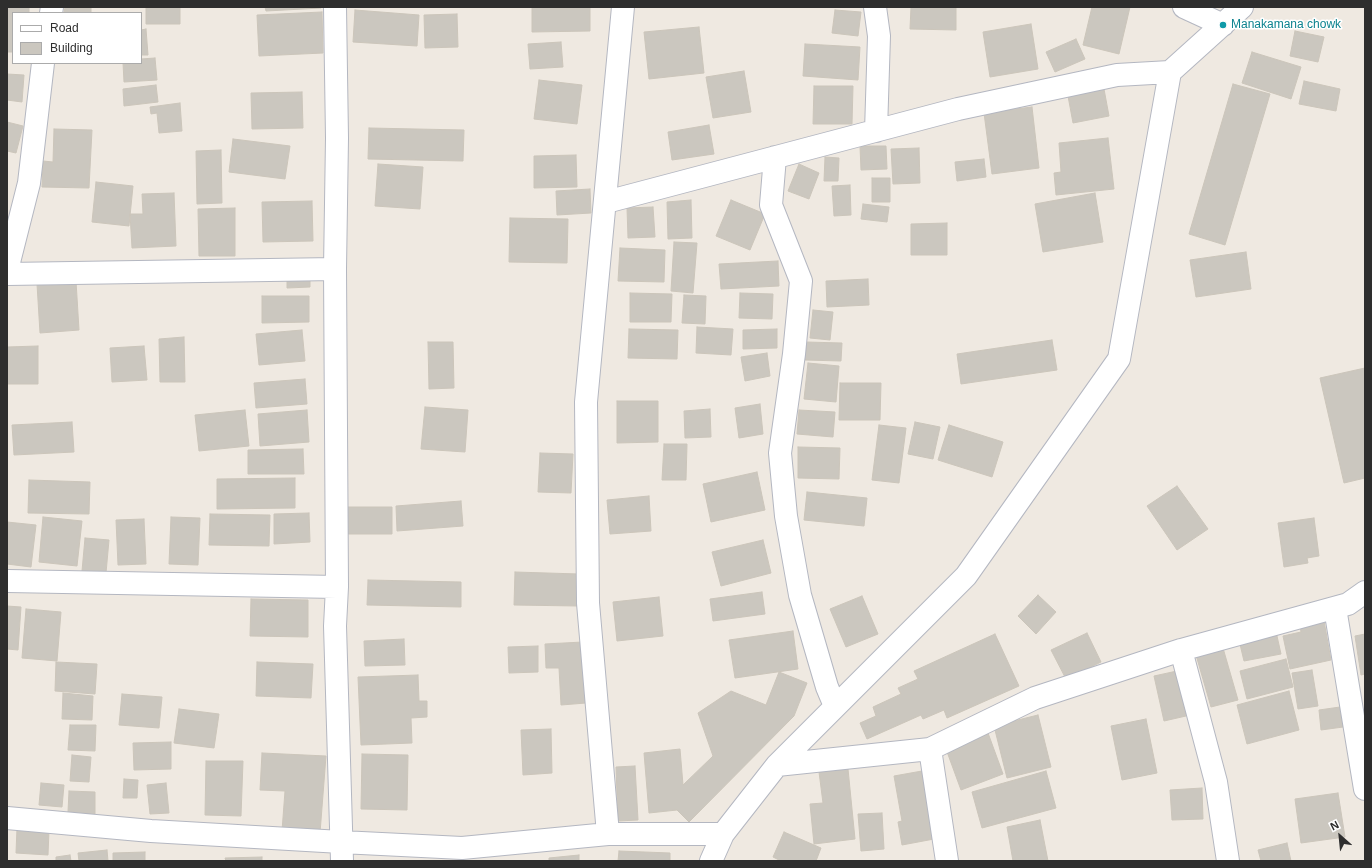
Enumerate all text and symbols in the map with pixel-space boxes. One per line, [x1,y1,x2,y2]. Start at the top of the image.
legend [12,12,142,64]
place label: Manakamana chowk [1231,18,1341,32]
marker: Manakamana chowk [1218,20,1228,30]
text: Road [50,21,79,35]
text: Building [50,41,93,55]
north arrow [1320,816,1360,856]
text: N [1328,818,1341,832]

